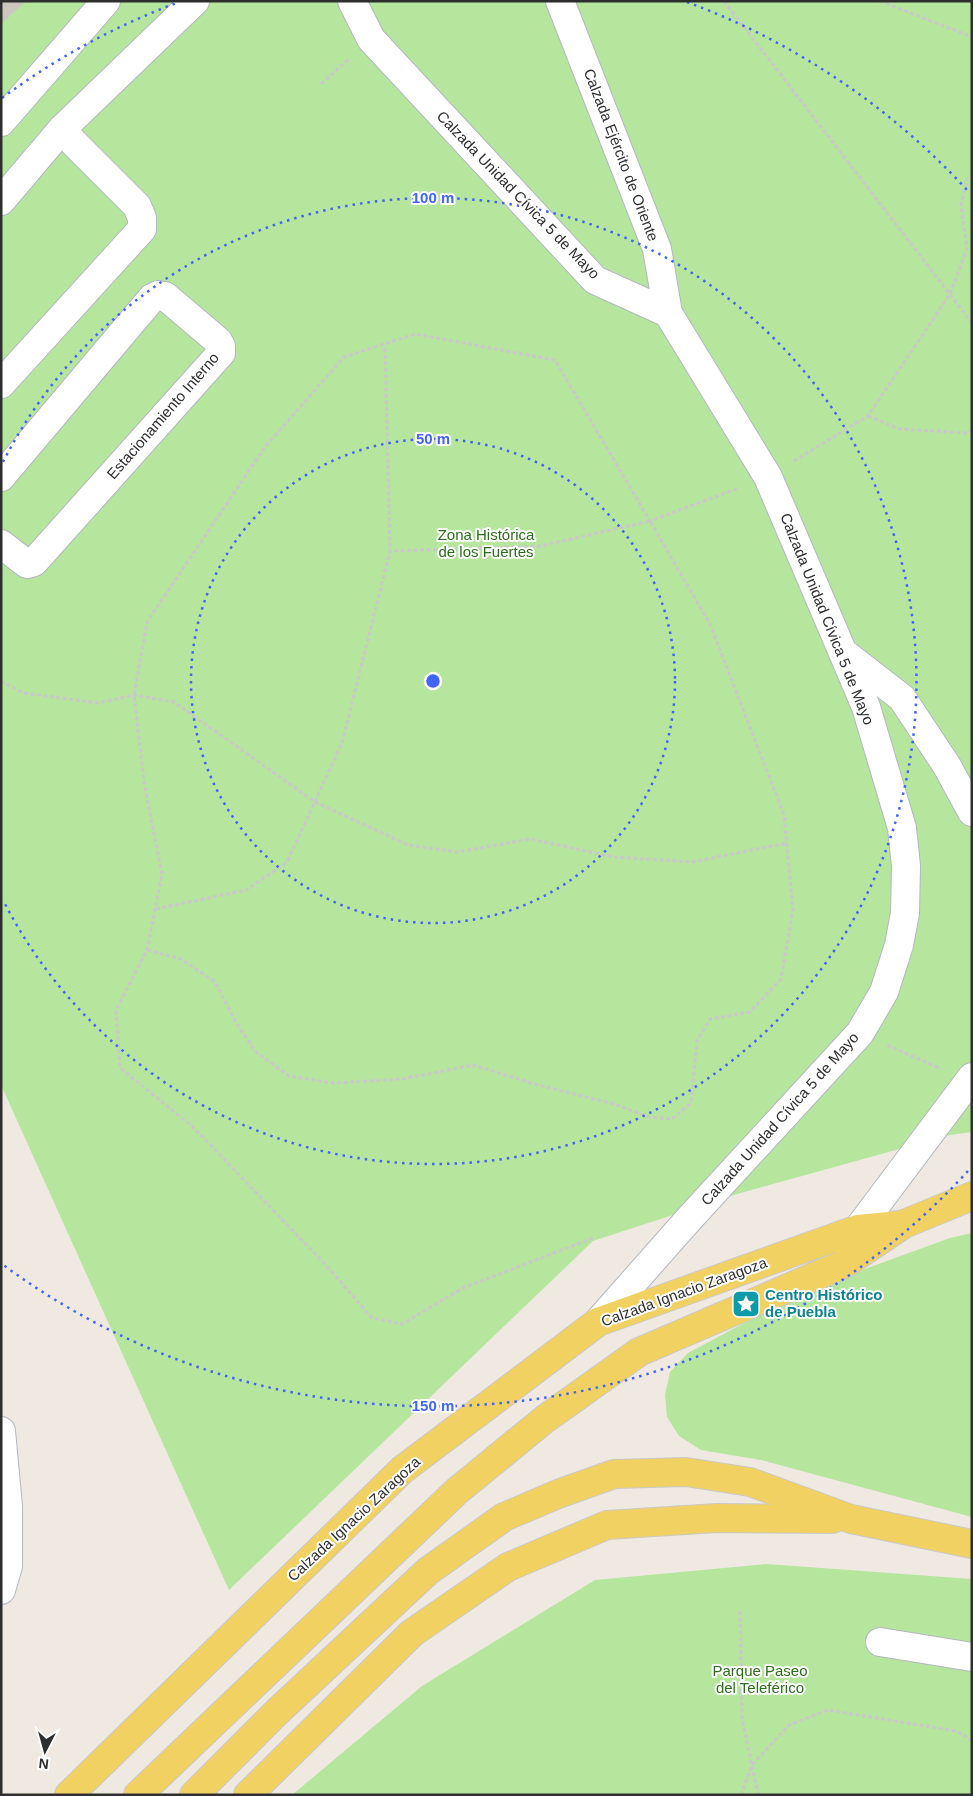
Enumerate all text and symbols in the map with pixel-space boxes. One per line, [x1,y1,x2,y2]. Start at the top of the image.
street label: Calzada Ejército de Oriente [581,66,662,243]
street label: Calzada Unidad Cívica 5 de Mayo [433,107,603,282]
text: 100 m [412,189,454,206]
street label: Estacionamiento Interno [103,349,222,482]
text: 50 m [416,430,450,447]
street label: Calzada Unidad Cívica 5 de Mayo [777,510,878,727]
park label: Zona Histórica de los Fuertes [438,526,535,560]
centre of rings [424,672,442,690]
street label: Calzada Unidad Cívica 5 de Mayo [697,1029,862,1209]
street label: Calzada Ignacio Zaragoza [599,1253,770,1329]
place label: Centro Histórico de Puebla [765,1286,883,1320]
place icon: Centro Histórico de Puebla [731,1289,761,1319]
text: 150 m [412,1397,454,1414]
street label: Calzada Ignacio Zaragoza [284,1452,424,1585]
park label: Parque Paseo del Teleférico [712,1662,808,1696]
north arrow [20,1726,70,1776]
text: N [38,1755,50,1772]

